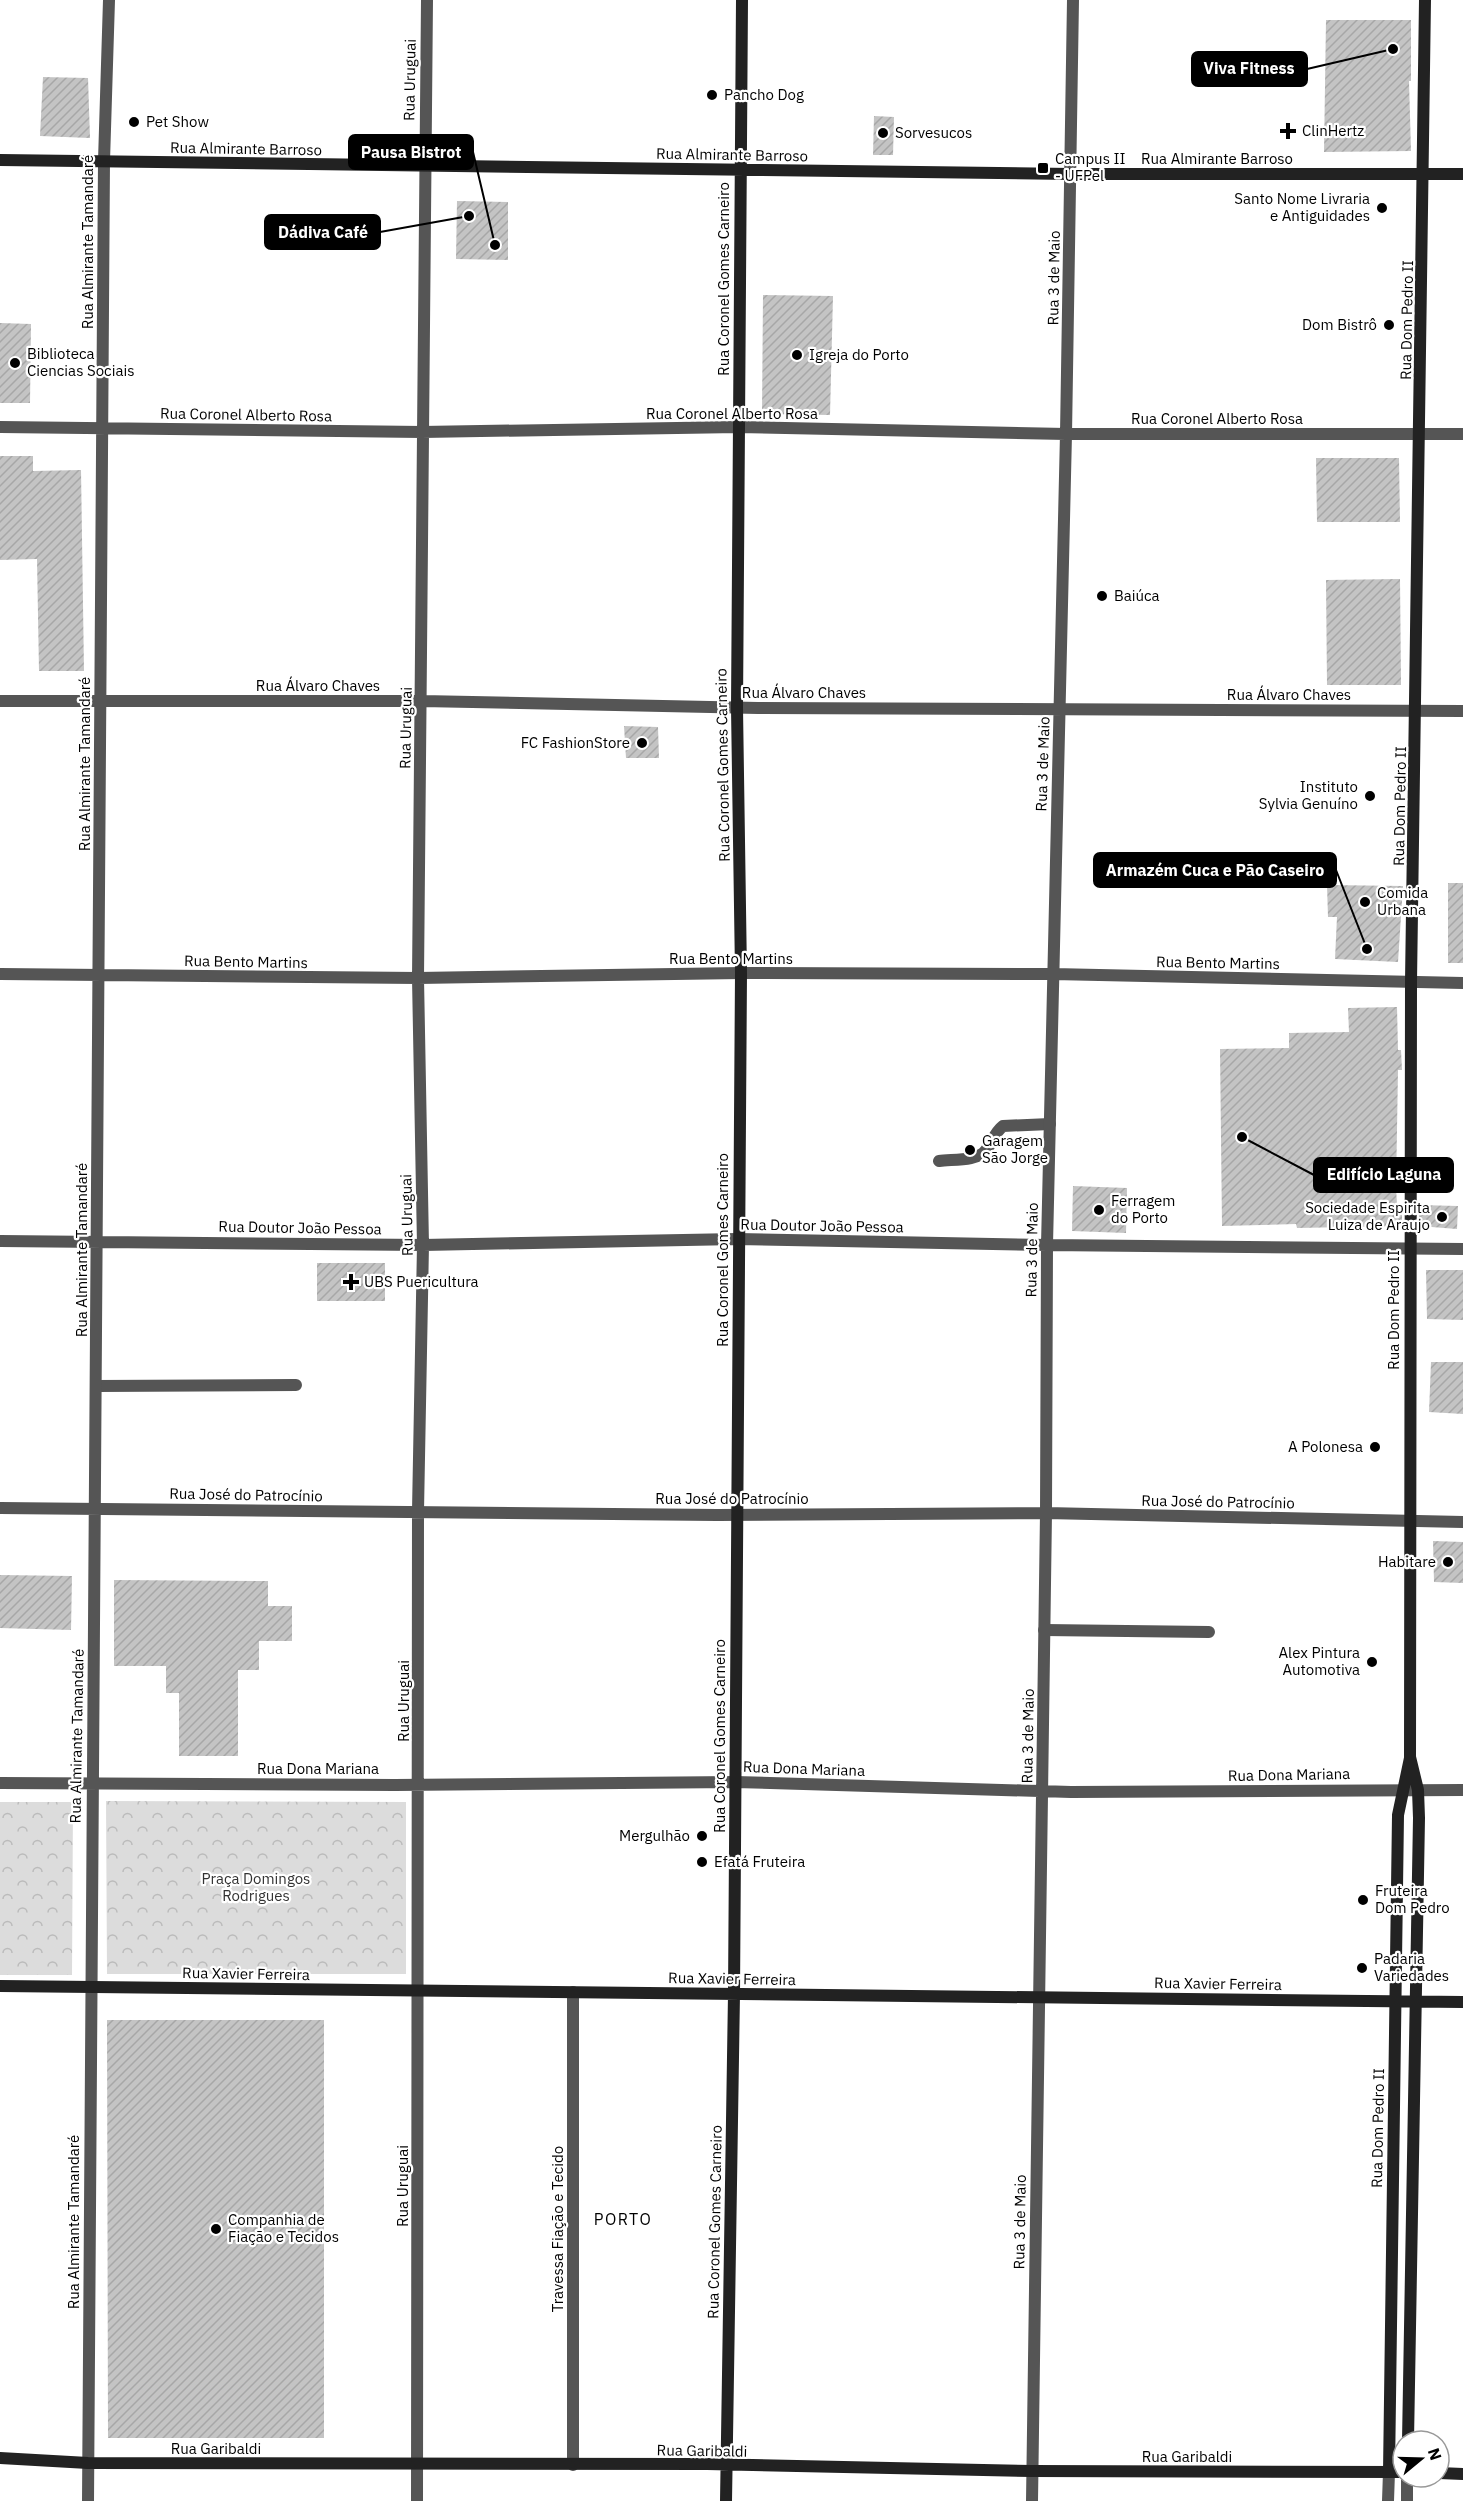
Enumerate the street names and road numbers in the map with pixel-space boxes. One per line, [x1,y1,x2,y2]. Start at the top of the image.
street label: Rua Uruguai [399,39,420,121]
street label: Rua Almirante Barroso [170,138,322,159]
street label: Rua Almirante Barroso [656,144,808,165]
street label: Rua Almirante Barroso [1141,149,1293,168]
street label: Rua Almirante Tamandaré [78,155,97,329]
street label: Rua Coronel Gomes Carneiro [714,182,733,376]
street label: Rua 3 de Maio [1043,230,1064,326]
street label: Rua Dom Pedro II [1396,260,1417,380]
street label: Rua Coronel Alberto Rosa [160,404,332,425]
street label: Rua Coronel Alberto Rosa [646,404,818,423]
street label: Rua Coronel Alberto Rosa [1131,409,1303,428]
street label: Rua Coronel Gomes Carneiro [711,668,734,862]
street label: Rua Álvaro Chaves [256,676,380,695]
street label: Rua Almirante Tamandaré [75,677,94,851]
street label: Rua Álvaro Chaves [742,683,866,702]
street label: Rua Álvaro Chaves [1227,685,1351,704]
street label: Rua Uruguai [395,687,416,769]
street label: Rua 3 de Maio [1031,716,1054,812]
street label: Rua Dom Pedro II [1389,746,1410,866]
street label: Rua Bento Martins [669,949,793,968]
street label: Rua Bento Martins [184,951,308,972]
street label: Rua Bento Martins [1156,952,1280,973]
street label: Rua Coronel Gomes Carneiro [713,1153,732,1347]
street label: Rua Almirante Tamandaré [72,1163,91,1337]
street label: Rua Uruguai [396,1174,417,1256]
street label: Rua 3 de Maio [1021,1202,1042,1298]
street label: Rua Doutor João Pessoa [740,1215,904,1236]
street label: Rua Doutor João Pessoa [218,1217,382,1238]
street label: Rua Dom Pedro II [1384,1250,1403,1370]
street label: Rua José do Patrocínio [169,1484,323,1505]
street label: Rua José do Patrocínio [655,1489,809,1508]
street label: Rua José do Patrocínio [1141,1491,1295,1512]
street label: Rua Coronel Gomes Carneiro [710,1639,729,1833]
street label: Rua Almirante Tamandaré [65,1648,88,1824]
street label: Rua Uruguai [394,1660,413,1742]
street label: Rua 3 de Maio [1017,1688,1038,1784]
street label: Rua Dona Mariana [743,1757,865,1780]
street label: Rua Dona Mariana [257,1759,379,1778]
street label: Rua Dona Mariana [1228,1764,1350,1785]
street label: Rua Xavier Ferreira [182,1963,310,1984]
street label: Rua Xavier Ferreira [668,1968,796,1989]
street label: Rua Xavier Ferreira [1154,1973,1282,1994]
street label: Rua Dom Pedro II [1367,2068,1388,2188]
street label: Rua Coronel Gomes Carneiro [703,2125,726,2319]
street label: Rua Almirante Tamandaré [64,2135,83,2309]
street label: Rua Uruguai [393,2145,412,2227]
street label: Travessa Fiação e Tecido [548,2146,567,2312]
street label: Rua 3 de Maio [1009,2174,1030,2270]
street label: Rua Garibaldi [171,2439,261,2458]
street label: Rua Garibaldi [657,2440,747,2461]
street label: Rua Garibaldi [1142,2447,1232,2466]

